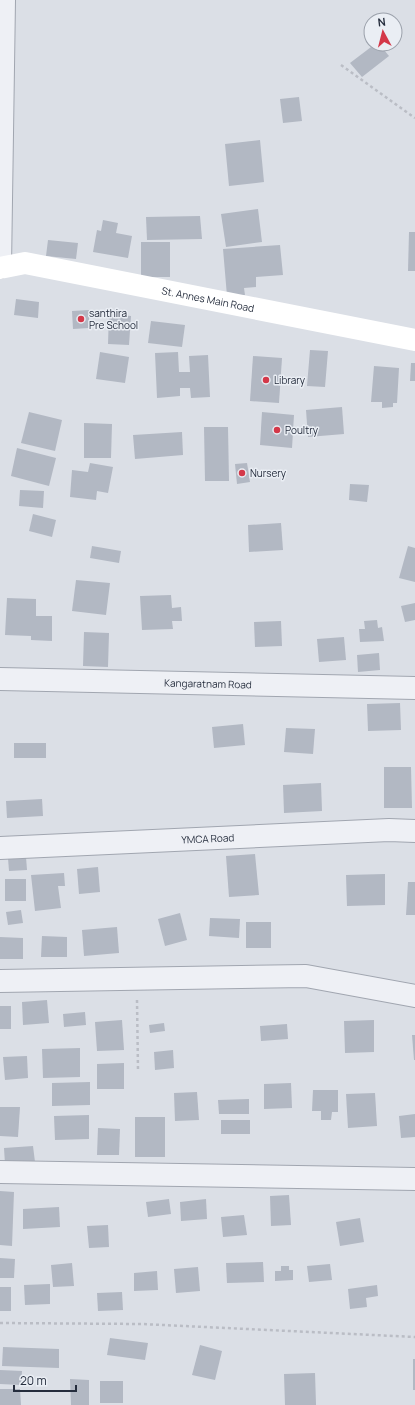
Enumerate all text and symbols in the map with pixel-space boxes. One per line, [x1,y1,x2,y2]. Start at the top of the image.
north arrow [363,12,403,52]
text: N [377,14,387,30]
street label: St. Annes Main Road [160,283,256,315]
place label: santhira Pre School [89,306,138,332]
marker: santhira Pre School [76,314,86,324]
place label: Library [274,373,306,387]
marker: Library [261,375,271,385]
place label: Poultry [285,423,319,437]
marker: Poultry [272,425,282,435]
place label: Nursery [250,466,287,480]
marker: Nursery [237,468,247,478]
street label: Kangaratnam Road [164,676,252,691]
street label: YMCA Road [181,830,235,847]
scale bar [14,1367,76,1393]
text: 20 m [20,1372,47,1389]

